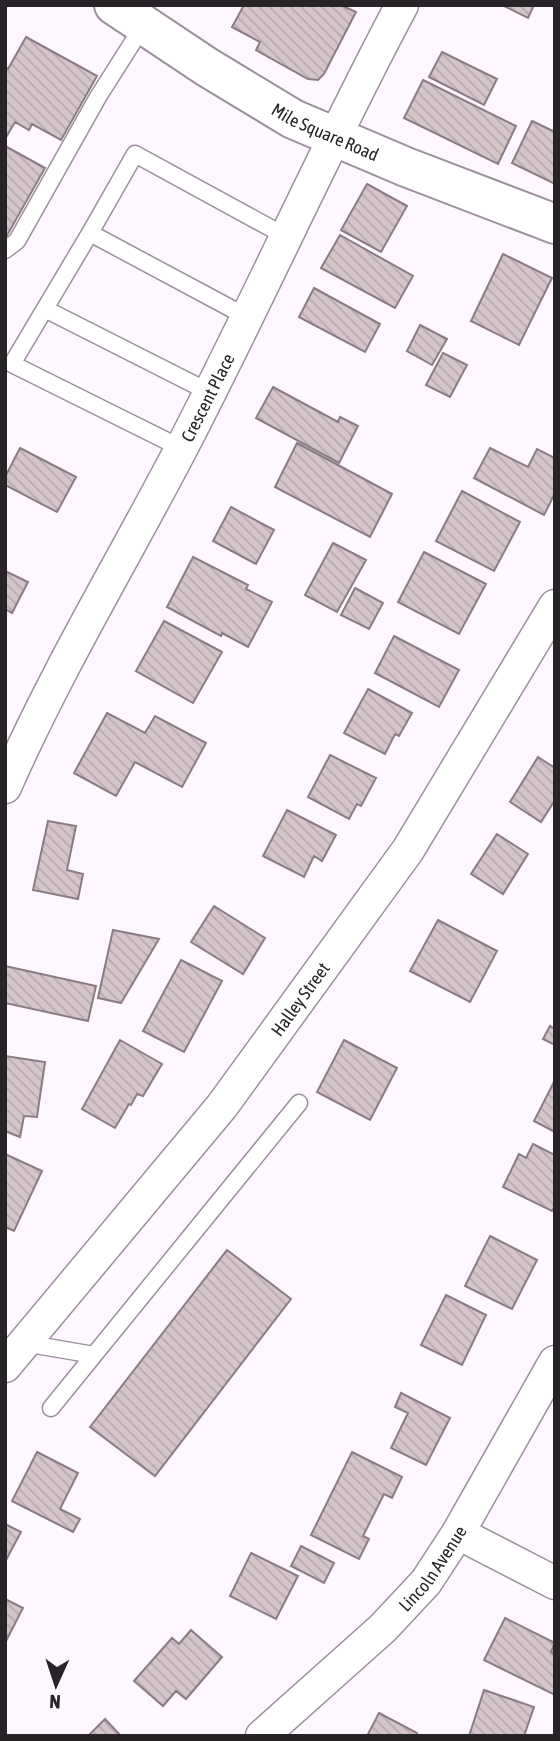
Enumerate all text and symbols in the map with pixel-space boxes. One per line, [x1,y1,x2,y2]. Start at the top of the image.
street label: Mile Square Road [268,98,382,165]
street label: Crescent Place [176,350,238,445]
street label: Halley Street [266,958,333,1040]
street label: Lincoln Avenue [394,1522,470,1615]
north arrow [21,1650,91,1720]
text: N [49,1691,61,1713]

